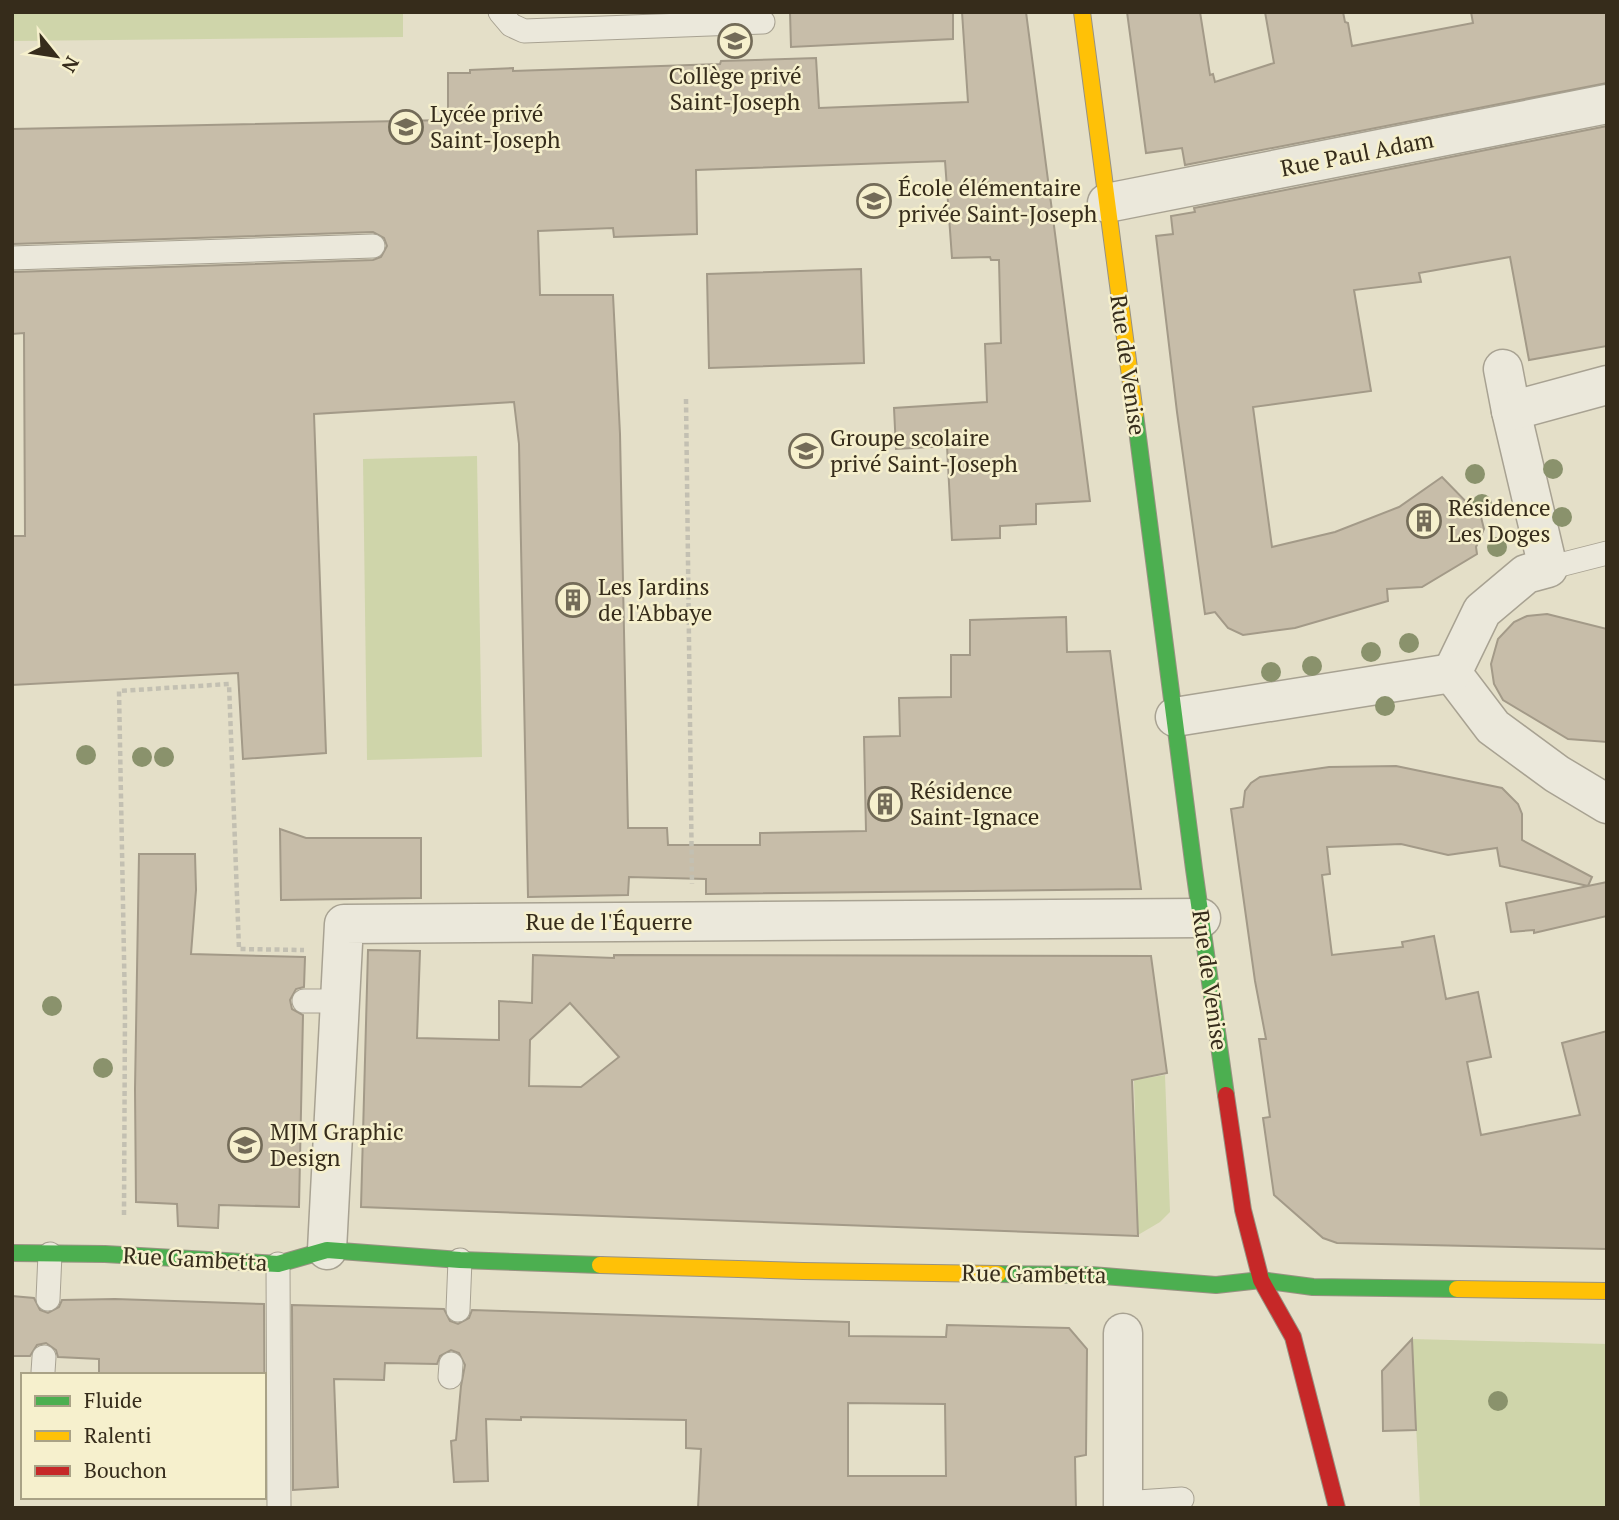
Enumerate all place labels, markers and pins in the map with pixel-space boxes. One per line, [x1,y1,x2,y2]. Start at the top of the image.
school or university icon: Collège privé Saint-Joseph [716,22,754,60]
place label: Collège privé Saint-Joseph [668,60,802,117]
place label: Lycée privé Saint-Joseph [430,98,561,155]
school or university icon: Lycée privé Saint-Joseph [387,108,425,146]
place label: École élémentaire privée Saint-Joseph [898,172,1098,229]
school or university icon: École élémentaire privée Saint-Joseph [855,182,893,220]
place label: Groupe scolaire privé Saint-Joseph [830,422,1018,479]
school or university icon: Groupe scolaire privé Saint-Joseph [787,432,825,470]
place label: Résidence Les Doges [1448,492,1551,549]
building icon: Résidence Les Doges [1405,502,1443,540]
place label: Les Jardins de l'Abbaye [598,571,712,628]
building icon: Les Jardins de l'Abbaye [554,581,592,619]
place label: Résidence Saint-Ignace [910,775,1039,832]
building icon: Résidence Saint-Ignace [866,785,904,823]
place label: MJM Graphic Design [270,1116,404,1173]
school or university icon: MJM Graphic Design [226,1126,264,1164]

